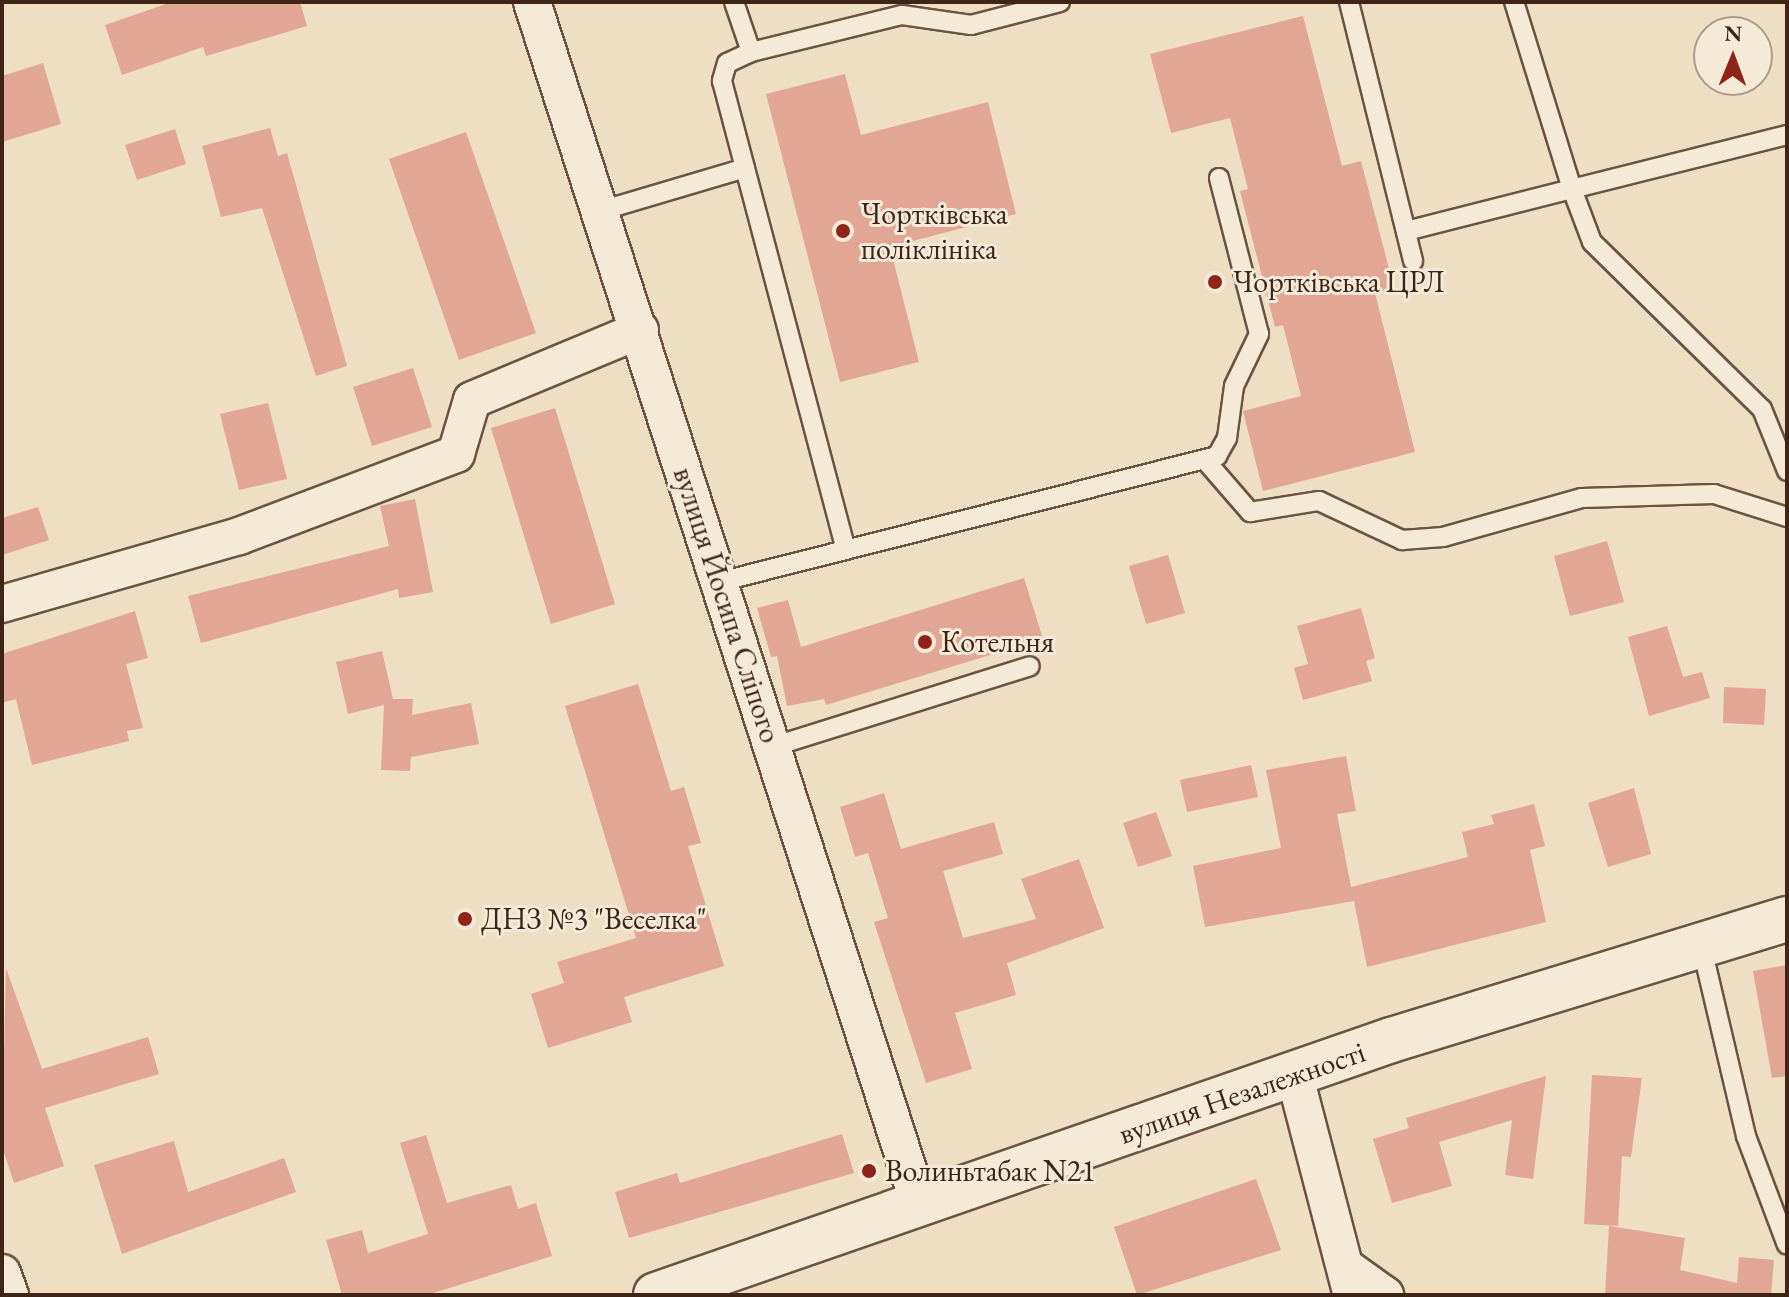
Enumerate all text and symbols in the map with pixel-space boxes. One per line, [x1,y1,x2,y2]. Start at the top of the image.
north arrow [1693,16,1773,96]
text: N [1724,19,1743,48]
place label: Чортківська поліклініка [861,196,1008,266]
marker: Чортківська поліклініка [832,220,854,242]
place label: Чортківська ЦРЛ [1233,264,1445,300]
marker: Чортківська ЦРЛ [1204,271,1226,293]
street label: вулиця Йосипа Сліпого [665,463,789,747]
place label: Котельня [941,624,1054,660]
marker: Котельня [916,633,934,651]
place label: ДНЗ №3 "Веселка" [481,901,707,937]
marker: ДНЗ №3 "Веселка" [456,910,474,928]
street label: вулиця Незалежності [1114,1034,1370,1152]
place label: Волиньтабак N21 [885,1153,1096,1189]
marker: Волиньтабак N21 [860,1162,878,1180]

